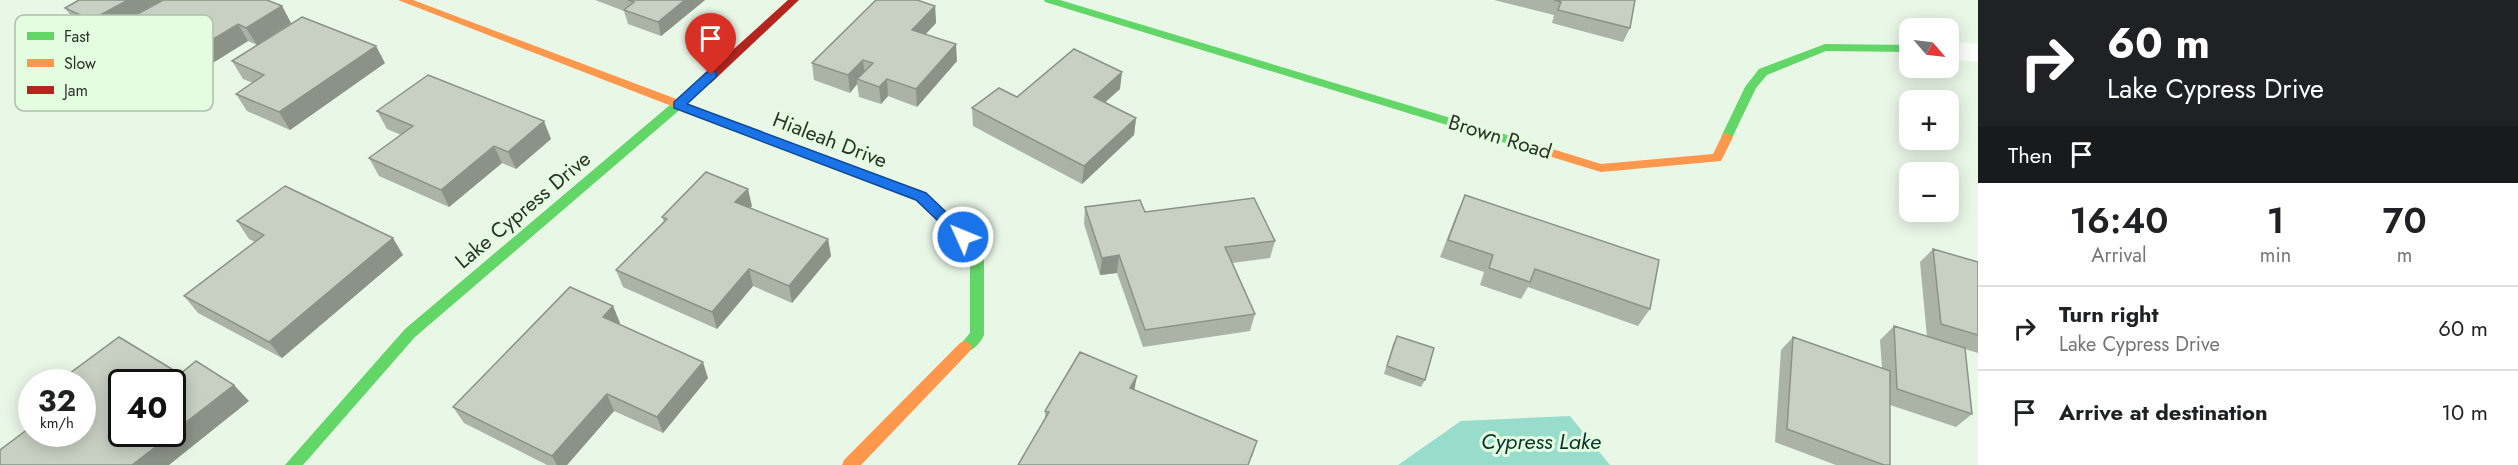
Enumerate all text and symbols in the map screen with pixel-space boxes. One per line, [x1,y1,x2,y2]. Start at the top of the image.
pin [685,13,736,75]
text: 60 m [2107,13,2210,74]
legend [15,15,213,111]
north arrow [1899,18,1959,78]
map controls [1899,18,1959,222]
icon: arrive [694,22,727,55]
icon: right [2008,24,2086,102]
text: Fast [64,25,90,48]
text: Slow [64,52,96,75]
text: Lake Cypress Drive [2107,69,2324,108]
text: Jam [62,79,88,102]
button: + [1899,90,1959,150]
street label: Hialeah Drive [768,104,892,176]
street label: Brown Road [1445,107,1555,167]
icon: arrive [2065,138,2098,171]
text: Then [2008,139,2053,171]
street label: Lake Cypress Drive [449,144,597,276]
button: − [1899,162,1959,222]
text: 16:40 [2069,194,2168,246]
text: 1 [2267,194,2284,246]
text: 70 [2383,194,2427,246]
position arrow [931,205,995,269]
text: Arrival [2091,241,2147,270]
text: min [2260,241,2291,270]
text: m [2397,241,2412,270]
text: Turn right [2059,298,2159,330]
icon: right [2008,312,2041,345]
text: 60 m [2438,312,2488,344]
text: Lake Cypress Drive [2059,330,2220,359]
speed limit sign: 40 [108,369,186,447]
text: 32 [38,379,76,422]
icon: arrive [2008,396,2041,429]
text: Arrive at destination [2059,396,2268,428]
text: 10 m [2441,396,2488,428]
text: km/h [40,412,74,434]
water label: Cypress Lake [1481,425,1601,457]

